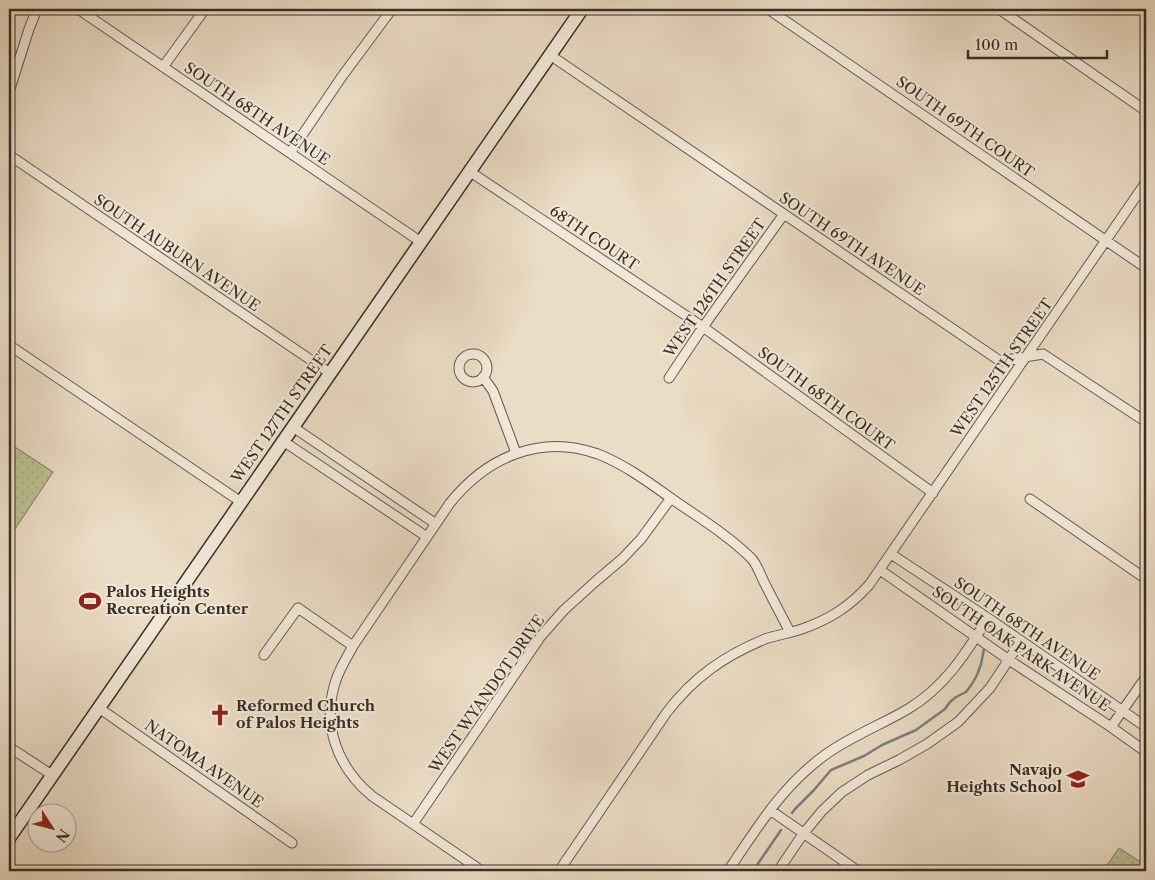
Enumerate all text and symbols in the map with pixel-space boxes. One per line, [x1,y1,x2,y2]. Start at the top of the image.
scale bar [968,28,1106,60]
text: 100 m [975,35,1018,54]
street label: SOUTH 68TH AVENUE [181,58,334,169]
street label: SOUTH 69TH COURT [893,72,1039,182]
street label: SOUTH 69TH AVENUE [776,188,929,299]
street label: SOUTH AUBURN AVENUE [91,190,264,315]
street label: 68TH COURT [546,201,643,275]
street label: WEST 126TH STREET [659,214,770,362]
street label: WEST 125TH STREET [946,294,1057,442]
street label: WEST 127TH STREET [226,340,337,487]
street label: SOUTH 68TH COURT [754,343,899,455]
street label: SOUTH 68TH AVENUE [951,573,1104,684]
place label: Palos Heights Recreation Center [106,582,249,618]
street label: SOUTH OAK PARK AVENUE [929,582,1114,715]
sports icon: Palos Heights Recreation Center [77,588,103,614]
street label: WEST WYANDOT DRIVE [424,611,548,777]
place label: Reformed Church of Palos Heights [236,696,376,732]
church icon: Reformed Church of Palos Heights [207,702,233,728]
street label: NATOMA AVENUE [141,716,267,812]
place label: Navajo Heights School [946,760,1062,796]
school or university icon: Navajo Heights School [1065,766,1091,792]
north arrow [28,802,78,852]
text: N [52,825,73,846]

